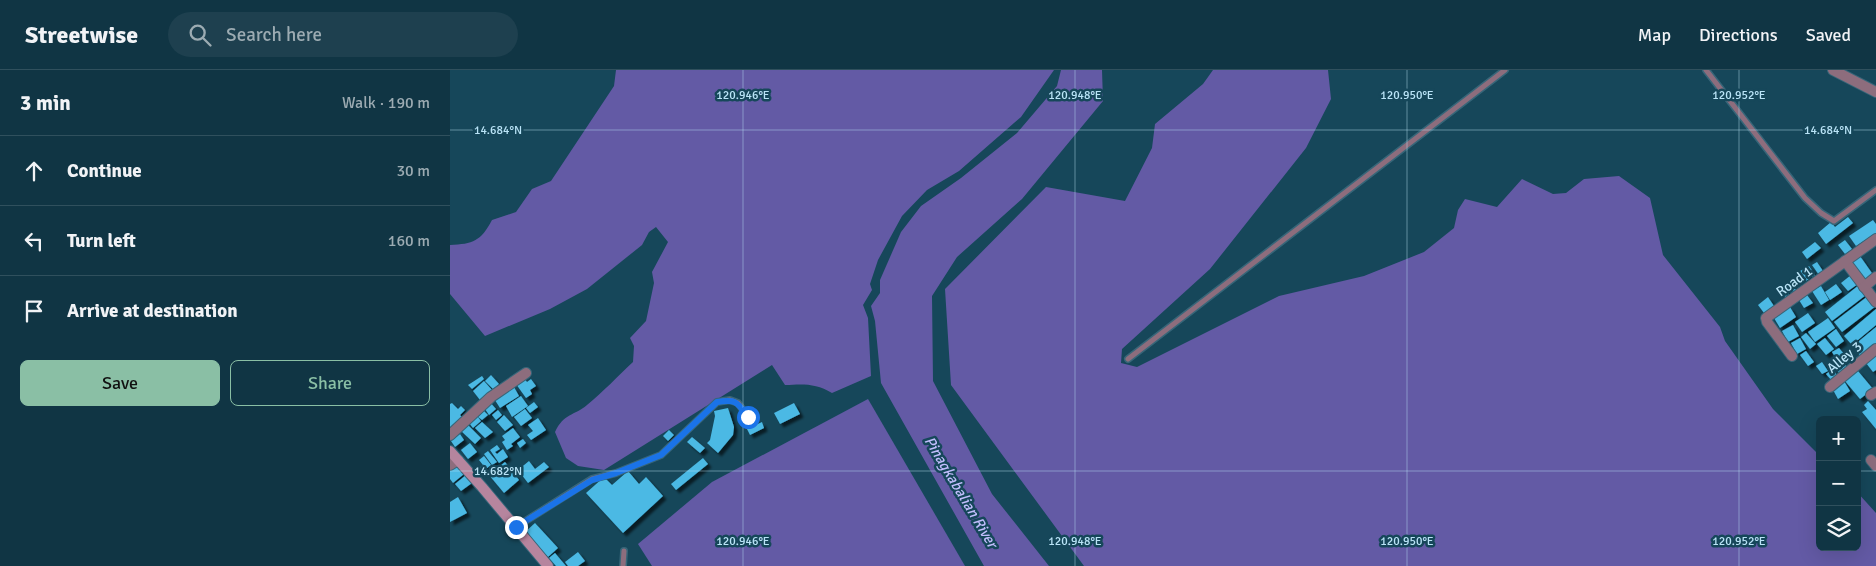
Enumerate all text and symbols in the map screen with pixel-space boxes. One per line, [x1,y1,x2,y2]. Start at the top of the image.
search box [168,12,518,57]
text: Streetwise [25,20,138,50]
icon: search [186,21,214,49]
text: Search here [226,23,322,47]
text: Map [1638,24,1671,46]
text: Directions [1699,24,1778,46]
text: Saved [1806,24,1851,46]
text: 120.946°E [716,88,770,103]
text: 120.948°E [1048,88,1102,103]
text: 120.950°E [1380,88,1434,103]
text: 120.952°E [1712,88,1766,103]
text: 3 min [20,90,71,116]
text: Walk · 190 m [342,93,430,113]
text: 14.684°N [474,123,522,138]
text: 14.684°N [1804,123,1852,138]
icon: ahead [20,157,48,185]
text: Continue [67,159,142,183]
text: 30 m [396,161,430,181]
icon: left [20,227,48,255]
text: Turn left [67,229,136,253]
text: 160 m [388,231,430,251]
street label: Road 1 [1773,263,1816,300]
icon: arrive [20,297,48,325]
text: Arrive at destination [67,299,238,323]
street label: Alley 3 [1823,338,1865,377]
button: Save [20,360,220,406]
button: Share [230,360,430,406]
route start [737,406,760,429]
map controls [1816,416,1861,551]
button: + [1816,416,1861,461]
water label: Pinagkabalian River [921,433,1003,553]
button: − [1816,461,1861,506]
text: 14.682°N [474,464,522,479]
button: layers [1816,506,1861,551]
route end [505,516,528,539]
text: 120.946°E [716,534,770,549]
text: 120.948°E [1048,534,1102,549]
text: 120.950°E [1380,534,1434,549]
text: 120.952°E [1712,534,1766,549]

